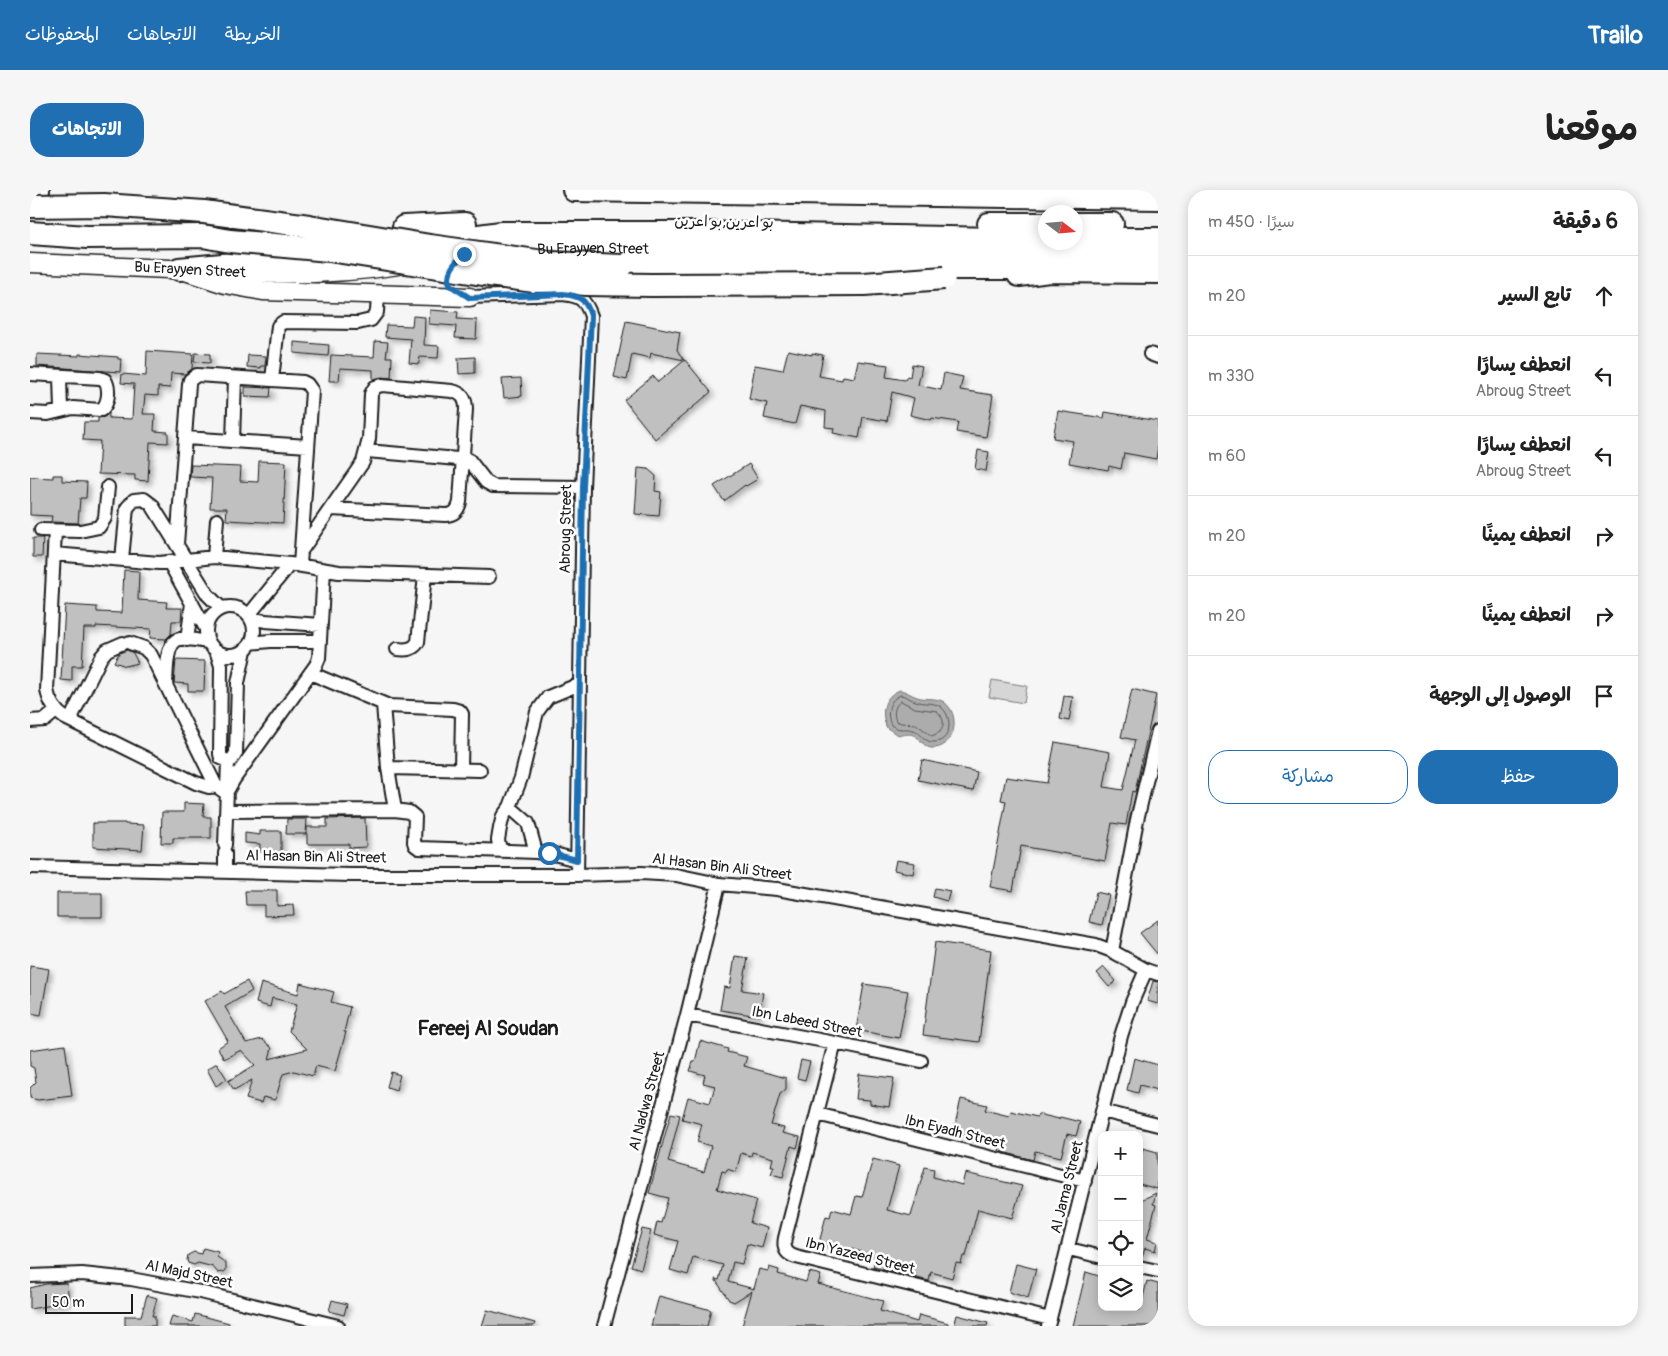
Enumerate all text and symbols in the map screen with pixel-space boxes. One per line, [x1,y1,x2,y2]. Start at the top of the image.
text: Trailo [1588,21,1643,50]
text: المحفوظات [25,23,99,46]
text: الاتجاهات [127,23,197,46]
text: الخريطة [225,23,281,46]
button: الاتجاهات [30,103,144,157]
text: موقعنا [1545,107,1638,151]
north arrow [1038,205,1083,250]
text: 6 دقيقة [1553,208,1618,235]
street label: بو اعرين,بو اعرين [674,212,774,232]
text: سيرًا · 450 m [1208,212,1295,232]
street label: Bu Erayyen Street [537,238,650,259]
route end [453,243,476,266]
street label: Bu Erayyen Street [134,258,247,282]
icon: ahead [1590,282,1618,310]
text: تابع السير [1499,283,1571,307]
text: 20 m [1208,286,1246,306]
text: انعطف يسارًا [1477,353,1571,377]
icon: left [1590,362,1618,390]
text: 330 m [1208,366,1255,386]
text: Abroug Street [1476,381,1571,401]
text: انعطف يسارًا [1477,433,1571,457]
icon: left [1590,442,1618,470]
text: 60 m [1208,446,1246,466]
text: Abroug Street [1476,461,1571,481]
street label: Abroug Street [556,483,576,574]
icon: right [1590,522,1618,550]
text: انعطف يمينًا [1482,523,1571,547]
text: 20 m [1208,526,1246,546]
icon: right [1590,602,1618,630]
text: انعطف يمينًا [1482,603,1571,627]
text: 20 m [1208,606,1246,626]
icon: arrive [1590,682,1618,710]
text: الوصول إلى الوجهة [1429,683,1571,707]
button: مشاركة [1208,750,1408,804]
button: حفظ [1418,750,1618,804]
route start [538,842,561,865]
street label: Al Hasan Bin Ali Street [246,846,387,868]
street label: Al Hasan Bin Ali Street [651,849,794,885]
street label: Ibn Labeed Street [750,1002,865,1042]
district label: Fereej Al Soudan [417,1016,559,1041]
street label: Al Nadwa Street [625,1048,670,1153]
street label: Ibn Eyadh Street [903,1110,1008,1154]
map controls [1098,1131,1143,1311]
button: + [1098,1131,1143,1176]
street label: Al Jama Street [1046,1138,1088,1235]
button: − [1098,1176,1143,1221]
button: locate [1098,1221,1143,1266]
street label: Ibn Yazeed Street [803,1233,918,1279]
street label: Al Majd Street [143,1255,235,1293]
button: layers [1098,1266,1143,1311]
scale bar [45,1291,132,1314]
text: 50 m [52,1294,85,1311]

